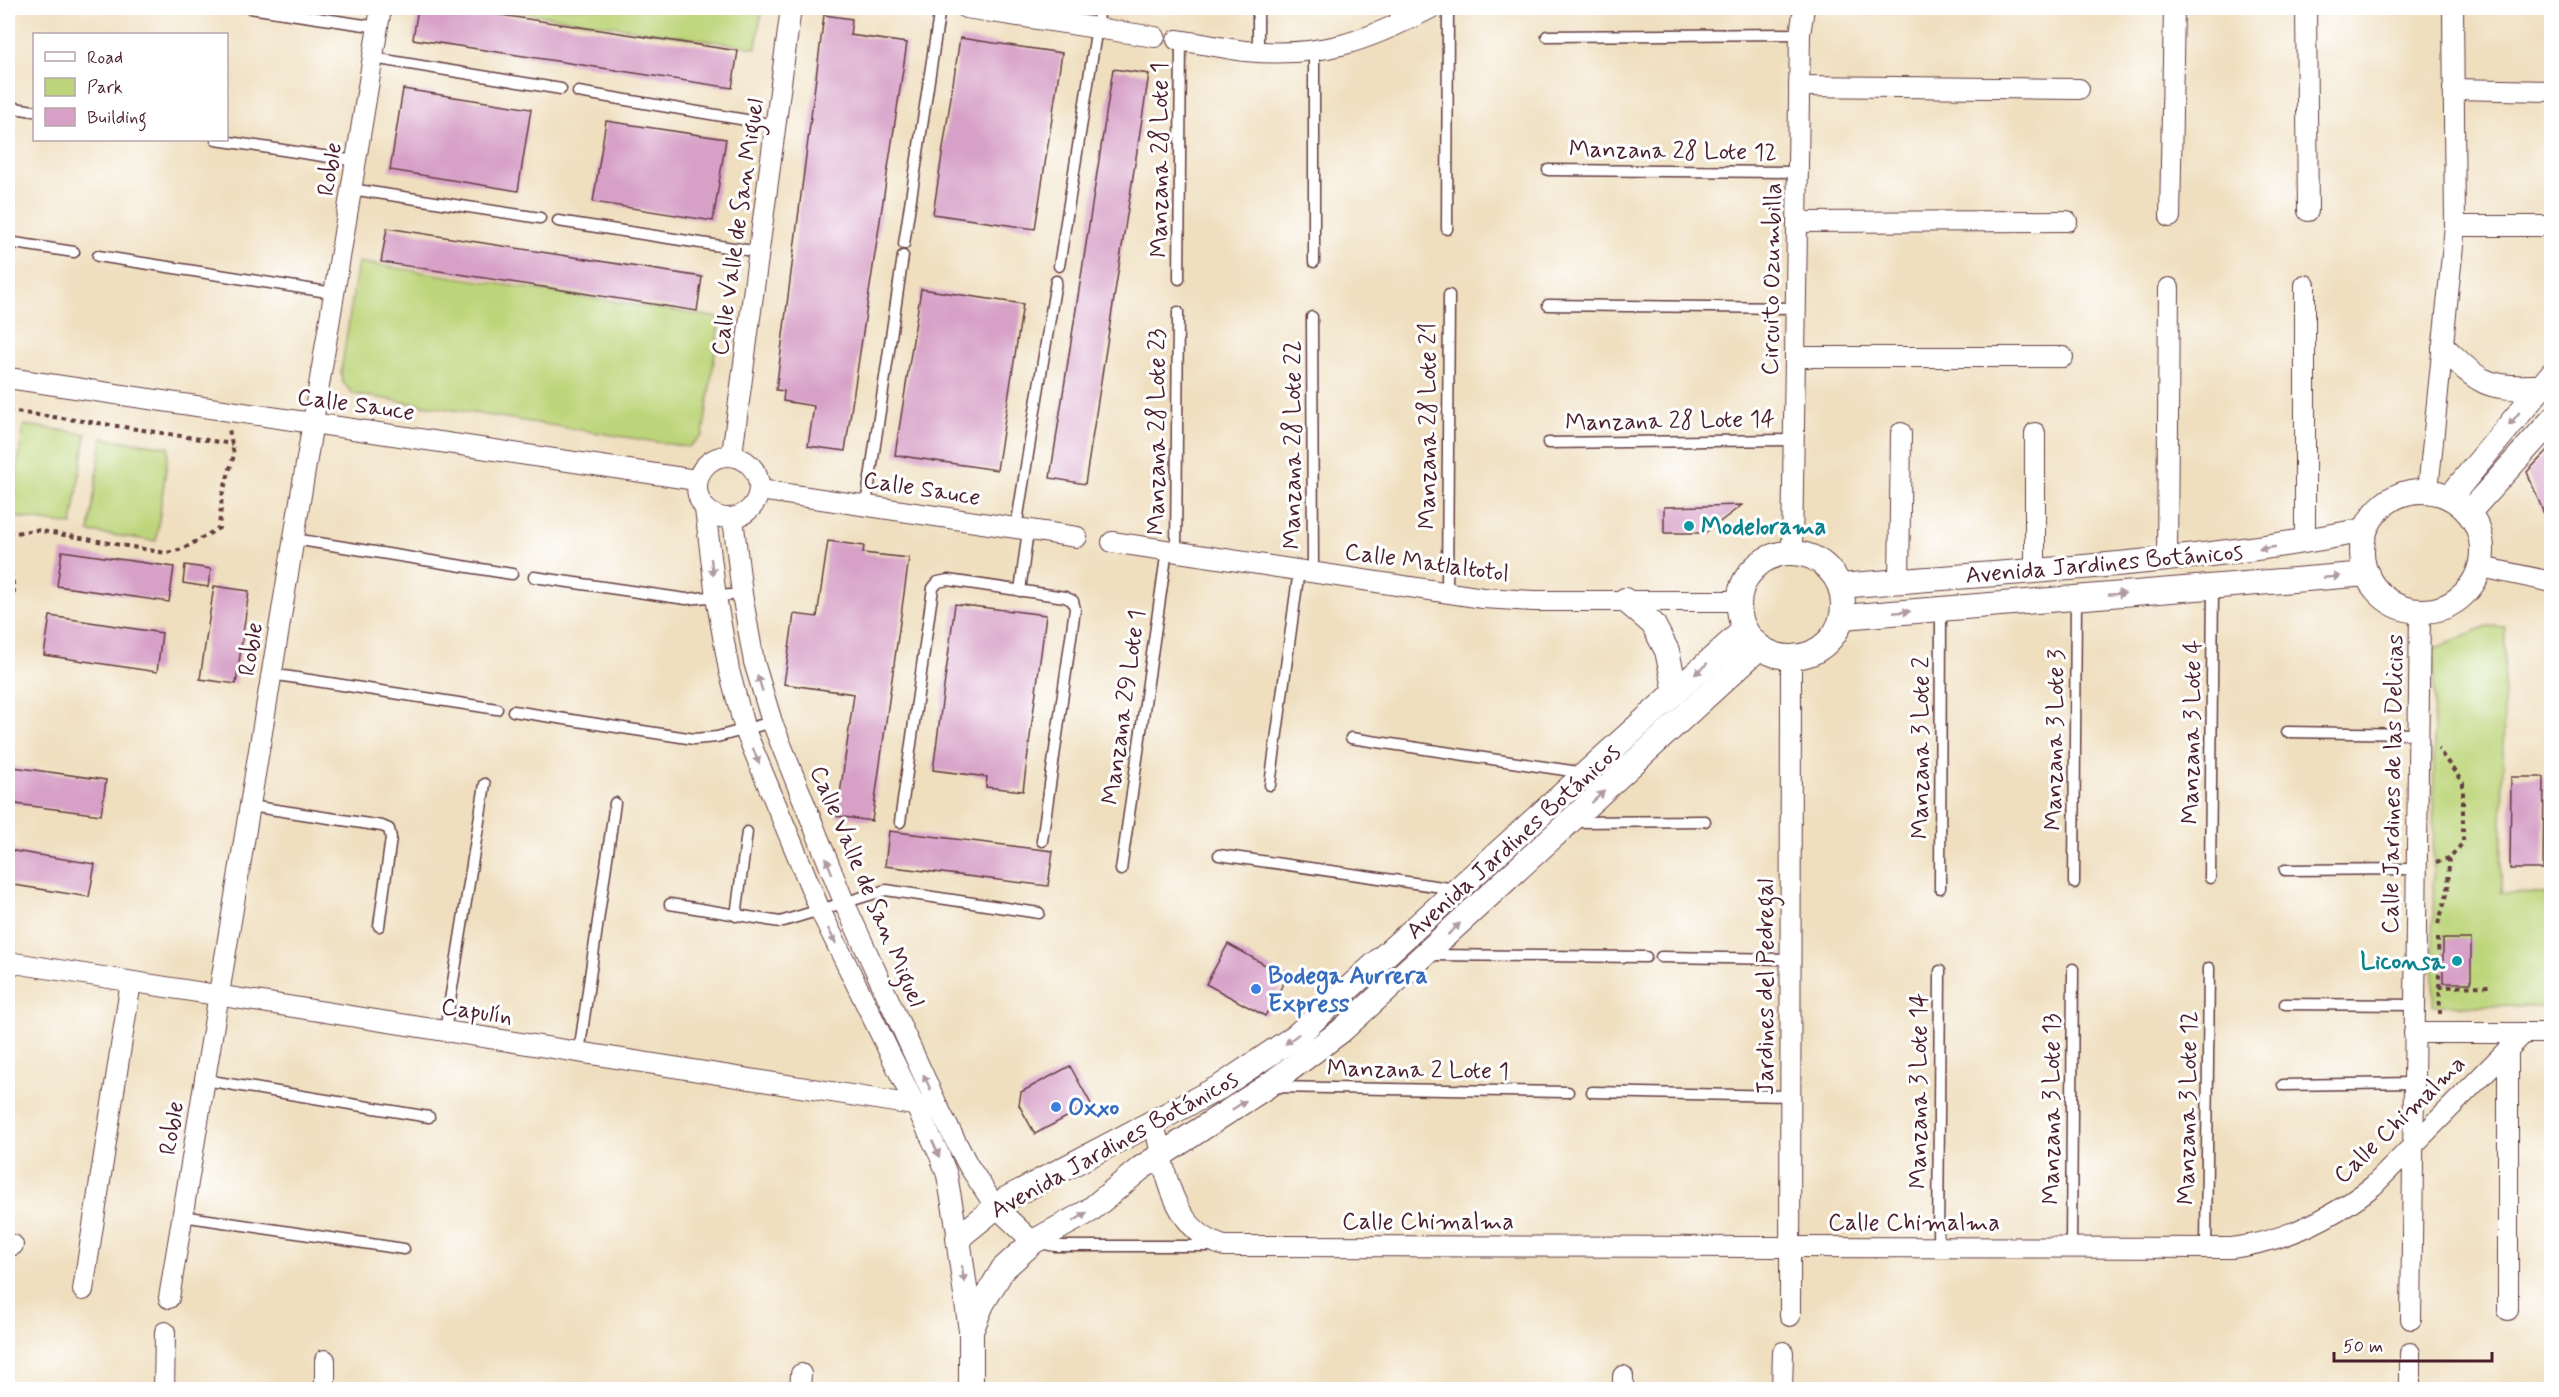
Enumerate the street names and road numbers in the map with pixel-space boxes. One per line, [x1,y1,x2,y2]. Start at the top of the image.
street label: Manzana 28 Lote 1 [1145,62,1176,258]
street label: Calle Valle de San Miguel [705,97,775,358]
street label: Manzana 28 Lote 12 [1569,134,1777,169]
street label: Roble [311,140,350,198]
street label: Circuito Ozumbilla [1755,182,1790,376]
street label: Manzana 28 Lote 21 [1413,323,1444,529]
street label: Manzana 28 Lote 23 [1142,329,1173,535]
street label: Manzana 28 Lote 22 [1278,340,1309,550]
street label: Calle Sauce [295,382,417,429]
street label: Manzana 28 Lote 14 [1565,404,1775,439]
street label: Calle Sauce [861,465,983,514]
street label: Calle Matlaltotol [1343,537,1511,590]
street label: Avenida Jardines Botánicos [1964,537,2244,592]
street label: Manzana 29 Lote 1 [1095,608,1154,807]
street label: Roble [232,620,271,678]
street label: Calle Jardines de las Delicias [2375,634,2412,934]
street label: Manzana 3 Lote 4 [2175,639,2210,825]
street label: Manzana 3 Lote 3 [2038,649,2073,831]
street label: Manzana 3 Lote 2 [1906,657,1937,839]
street label: Avenida Jardines Botánicos [1400,737,1628,947]
street label: Calle Valle de San Miguel [799,761,932,1013]
street label: Jardines del Pedregal [1751,879,1785,1095]
street label: Capulín [439,992,515,1033]
street label: Manzana 3 Lote 14 [1904,993,1935,1189]
street label: Manzana 3 Lote 12 [2171,1011,2206,1205]
street label: Manzana 3 Lote 13 [2037,1013,2068,1205]
street label: Calle Chimalma [2327,1049,2473,1191]
street label: Manzana 2 Lote 1 [1327,1053,1509,1088]
street label: Avenida Jardines Botánicos [985,1064,1244,1226]
street label: Roble [153,1099,192,1157]
street label: Calle Chimalma [1342,1207,1514,1238]
street label: Calle Chimalma [1828,1208,2000,1239]

